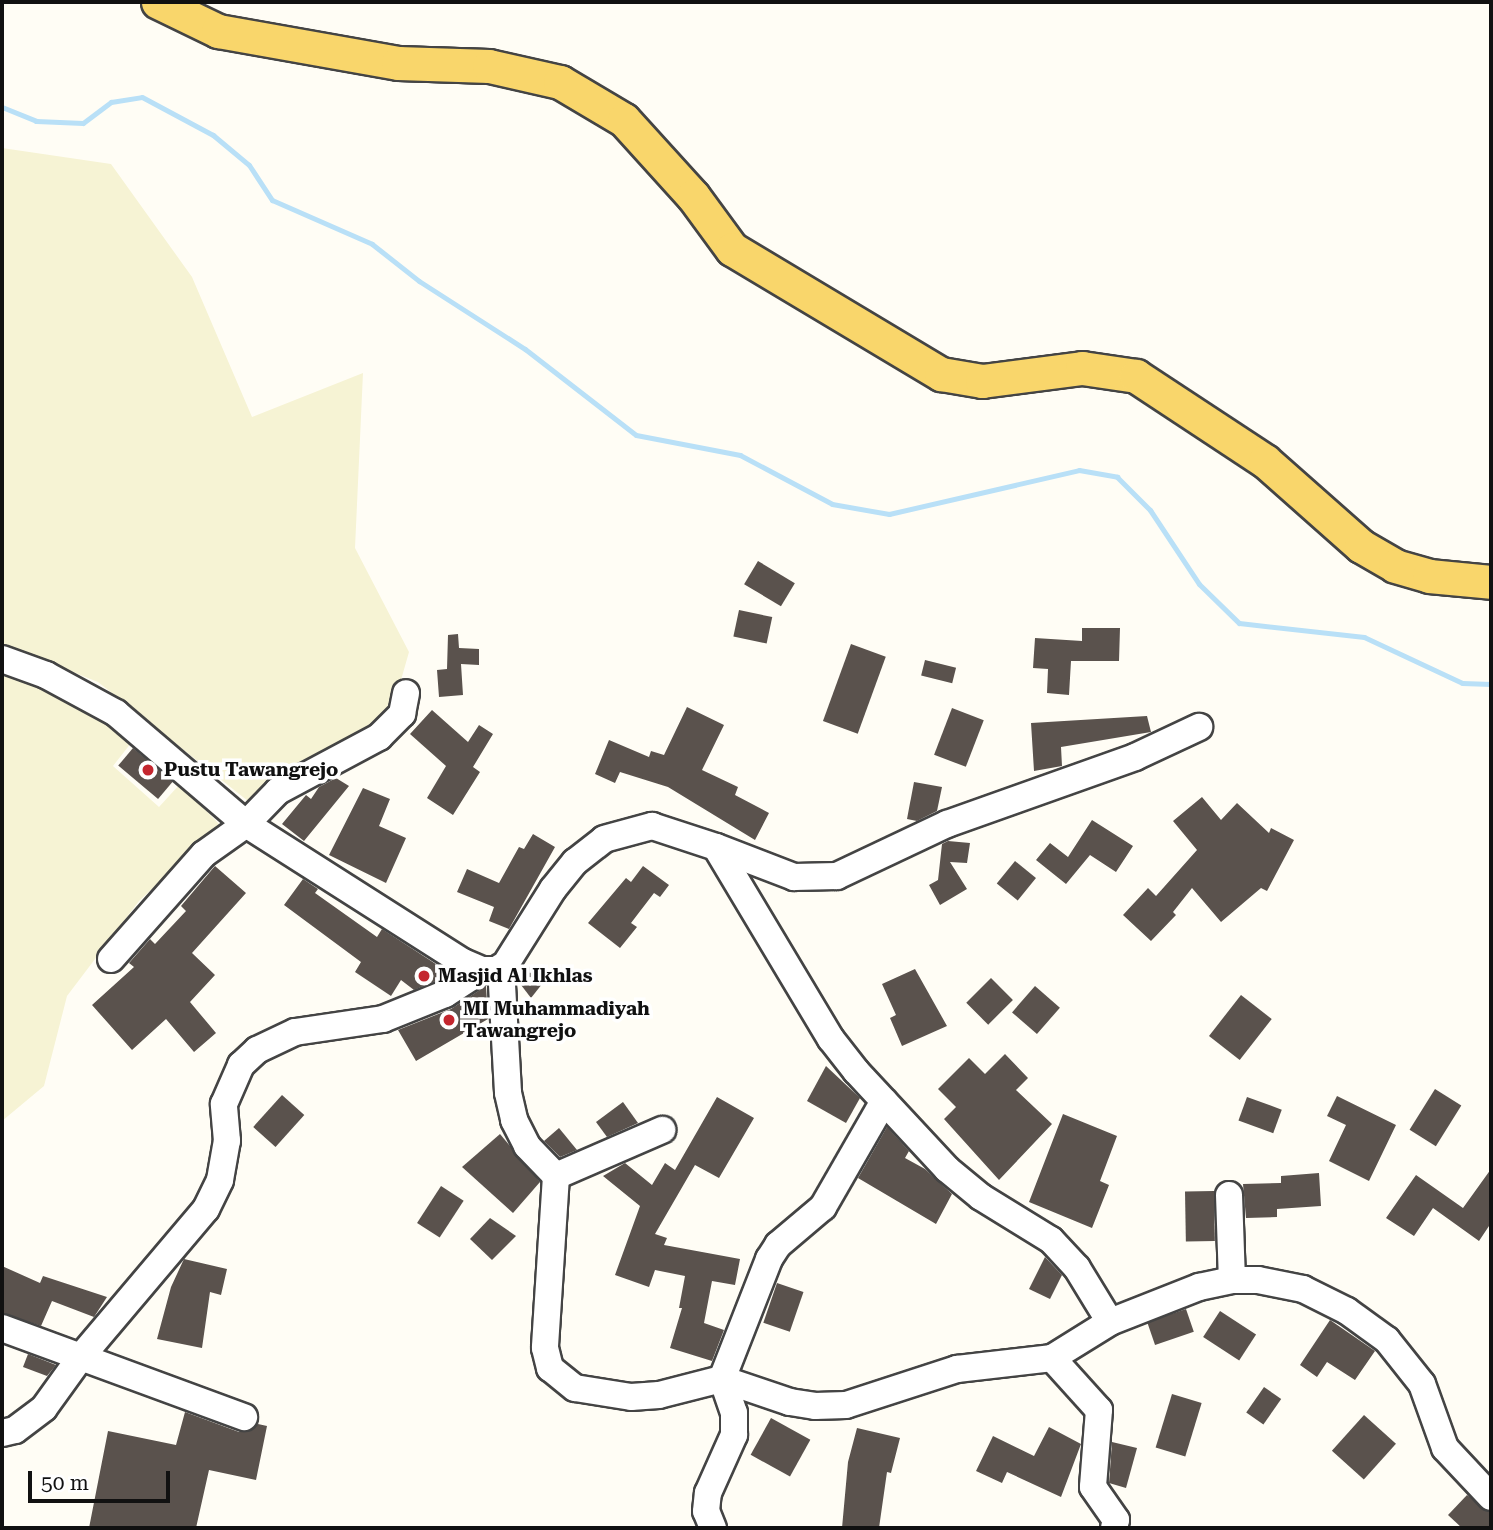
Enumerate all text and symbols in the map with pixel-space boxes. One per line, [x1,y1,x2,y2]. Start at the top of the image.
place label: Pustu Tawangrejo [164,759,338,781]
marker: Pustu Tawangrejo [138,760,158,780]
place label: Masjid Al Ikhlas [438,965,593,987]
marker: Masjid Al Ikhlas [416,968,432,984]
place label: MI Muhammadiyah Tawangrejo [463,998,650,1042]
marker: MI Muhammadiyah Tawangrejo [441,1012,457,1028]
scale bar [32,1456,173,1500]
text: 50 m [41,1471,89,1495]

